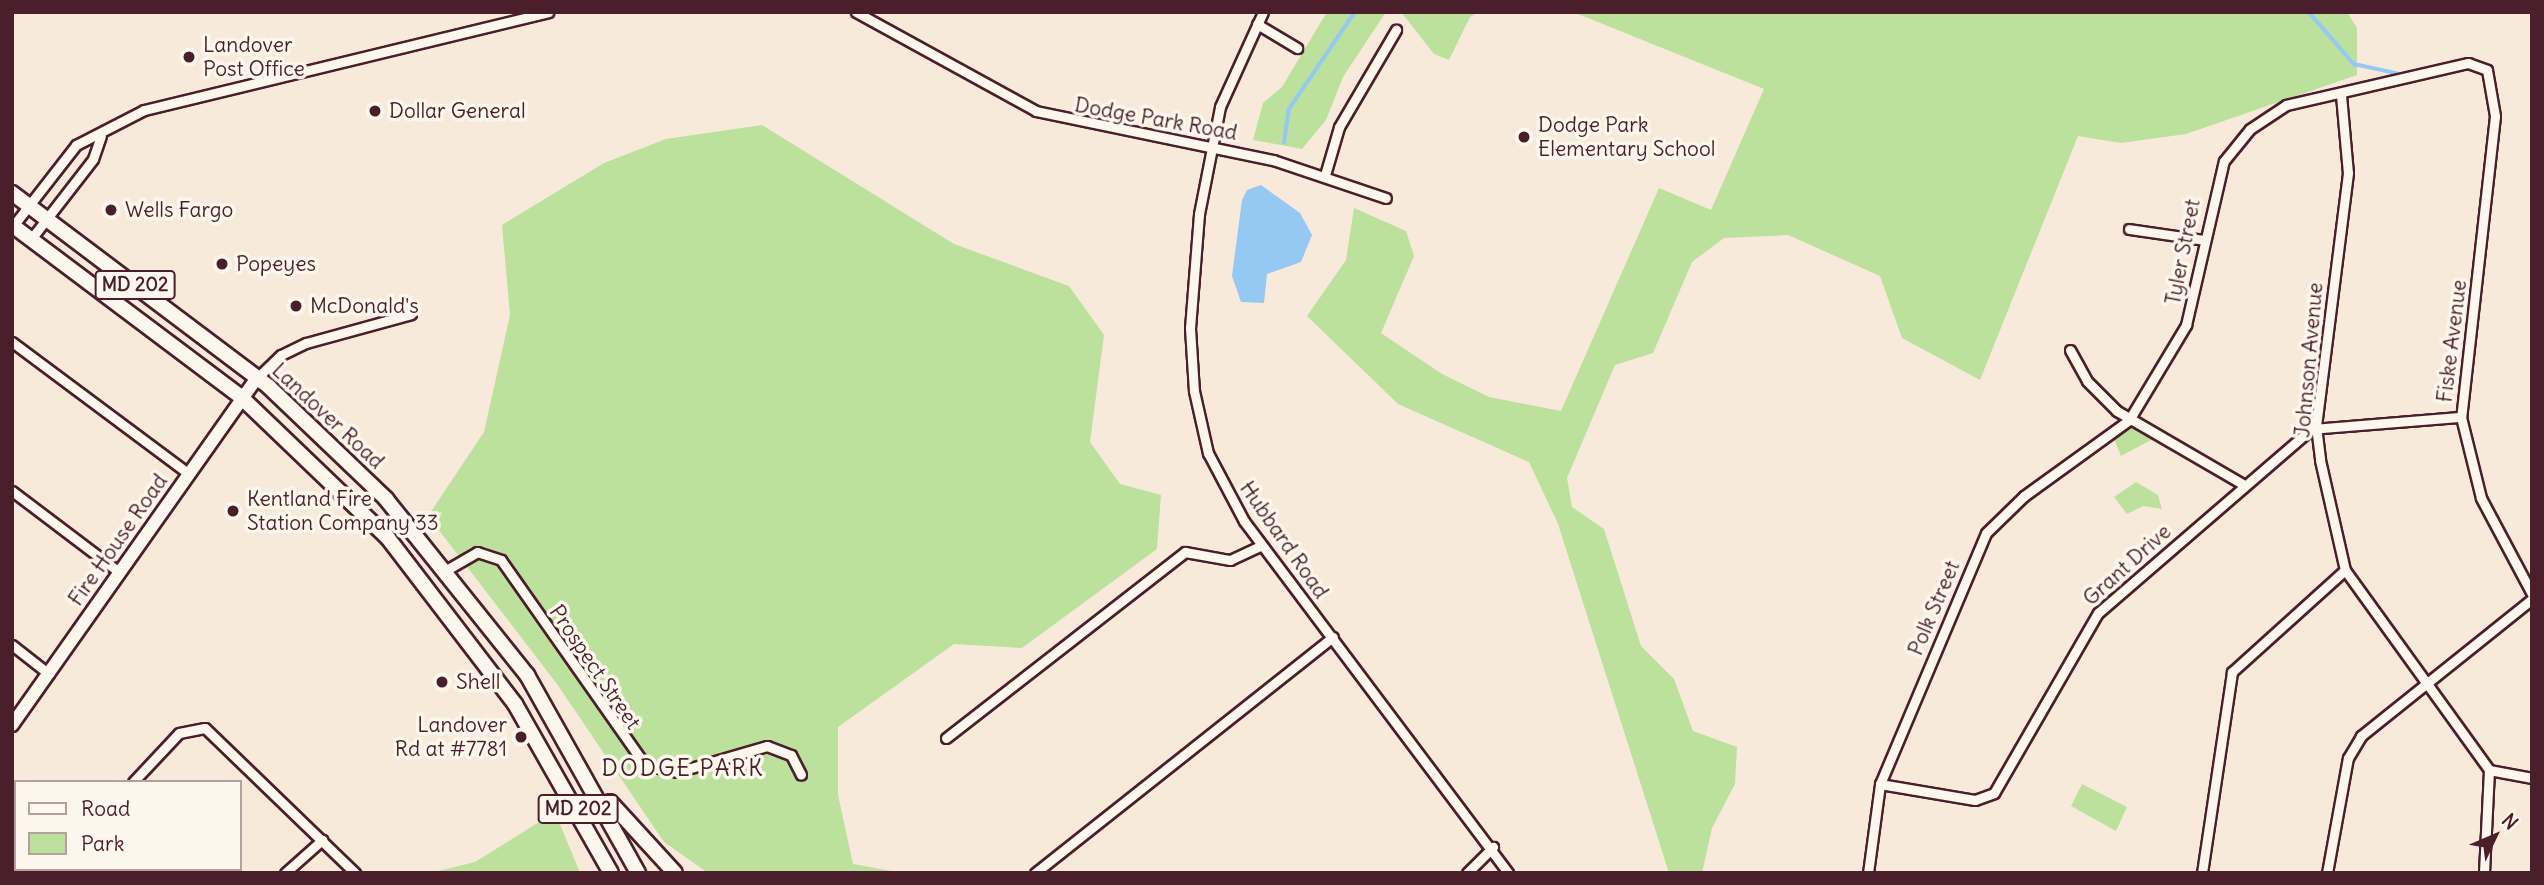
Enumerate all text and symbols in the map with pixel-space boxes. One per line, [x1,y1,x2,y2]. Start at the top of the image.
place label: Landover Post Office [203,32,305,82]
marker: Landover Post Office [181,49,197,65]
street label: Dodge Park Road [1073,92,1239,146]
place label: Dollar General [389,98,526,124]
marker: Dollar General [367,103,383,119]
place label: Dodge Park Elementary School [1538,112,1715,162]
marker: Dodge Park Elementary School [1516,129,1532,145]
place label: Wells Fargo [125,197,233,223]
street label: Tyler Street [2160,197,2206,307]
marker: Wells Fargo [103,202,119,218]
place label: Popeyes [236,251,316,277]
marker: Popeyes [214,256,230,272]
road number: MD 202 [93,270,177,300]
street label: Fiske Avenue [2432,278,2472,404]
street label: Johnson Avenue [2290,281,2328,439]
place label: McDonald's [310,293,419,319]
marker: McDonald's [288,298,304,314]
street label: Landover Road [267,358,389,474]
street label: Fire House Road [63,469,173,611]
street label: Hubbard Road [1234,476,1334,604]
place label: Kentland Fire Station Company 33 [247,486,439,536]
marker: Kentland Fire Station Company 33 [225,503,241,519]
street label: Grant Drive [2078,519,2176,611]
street label: Polk Street [1903,557,1965,659]
street label: Prospect Street [544,600,646,734]
place label: Shell [456,669,501,695]
marker: Shell [434,674,450,690]
place label: Landover Rd at #7781 [395,712,507,762]
marker: Landover Rd at #7781 [513,729,529,745]
district label: DODGE PARK [603,754,763,782]
legend [14,780,242,871]
road number: MD 202 [536,794,620,824]
text: Road [81,795,130,822]
north arrow [2460,801,2530,871]
text: N [2497,808,2523,834]
text: Park [81,830,124,857]

